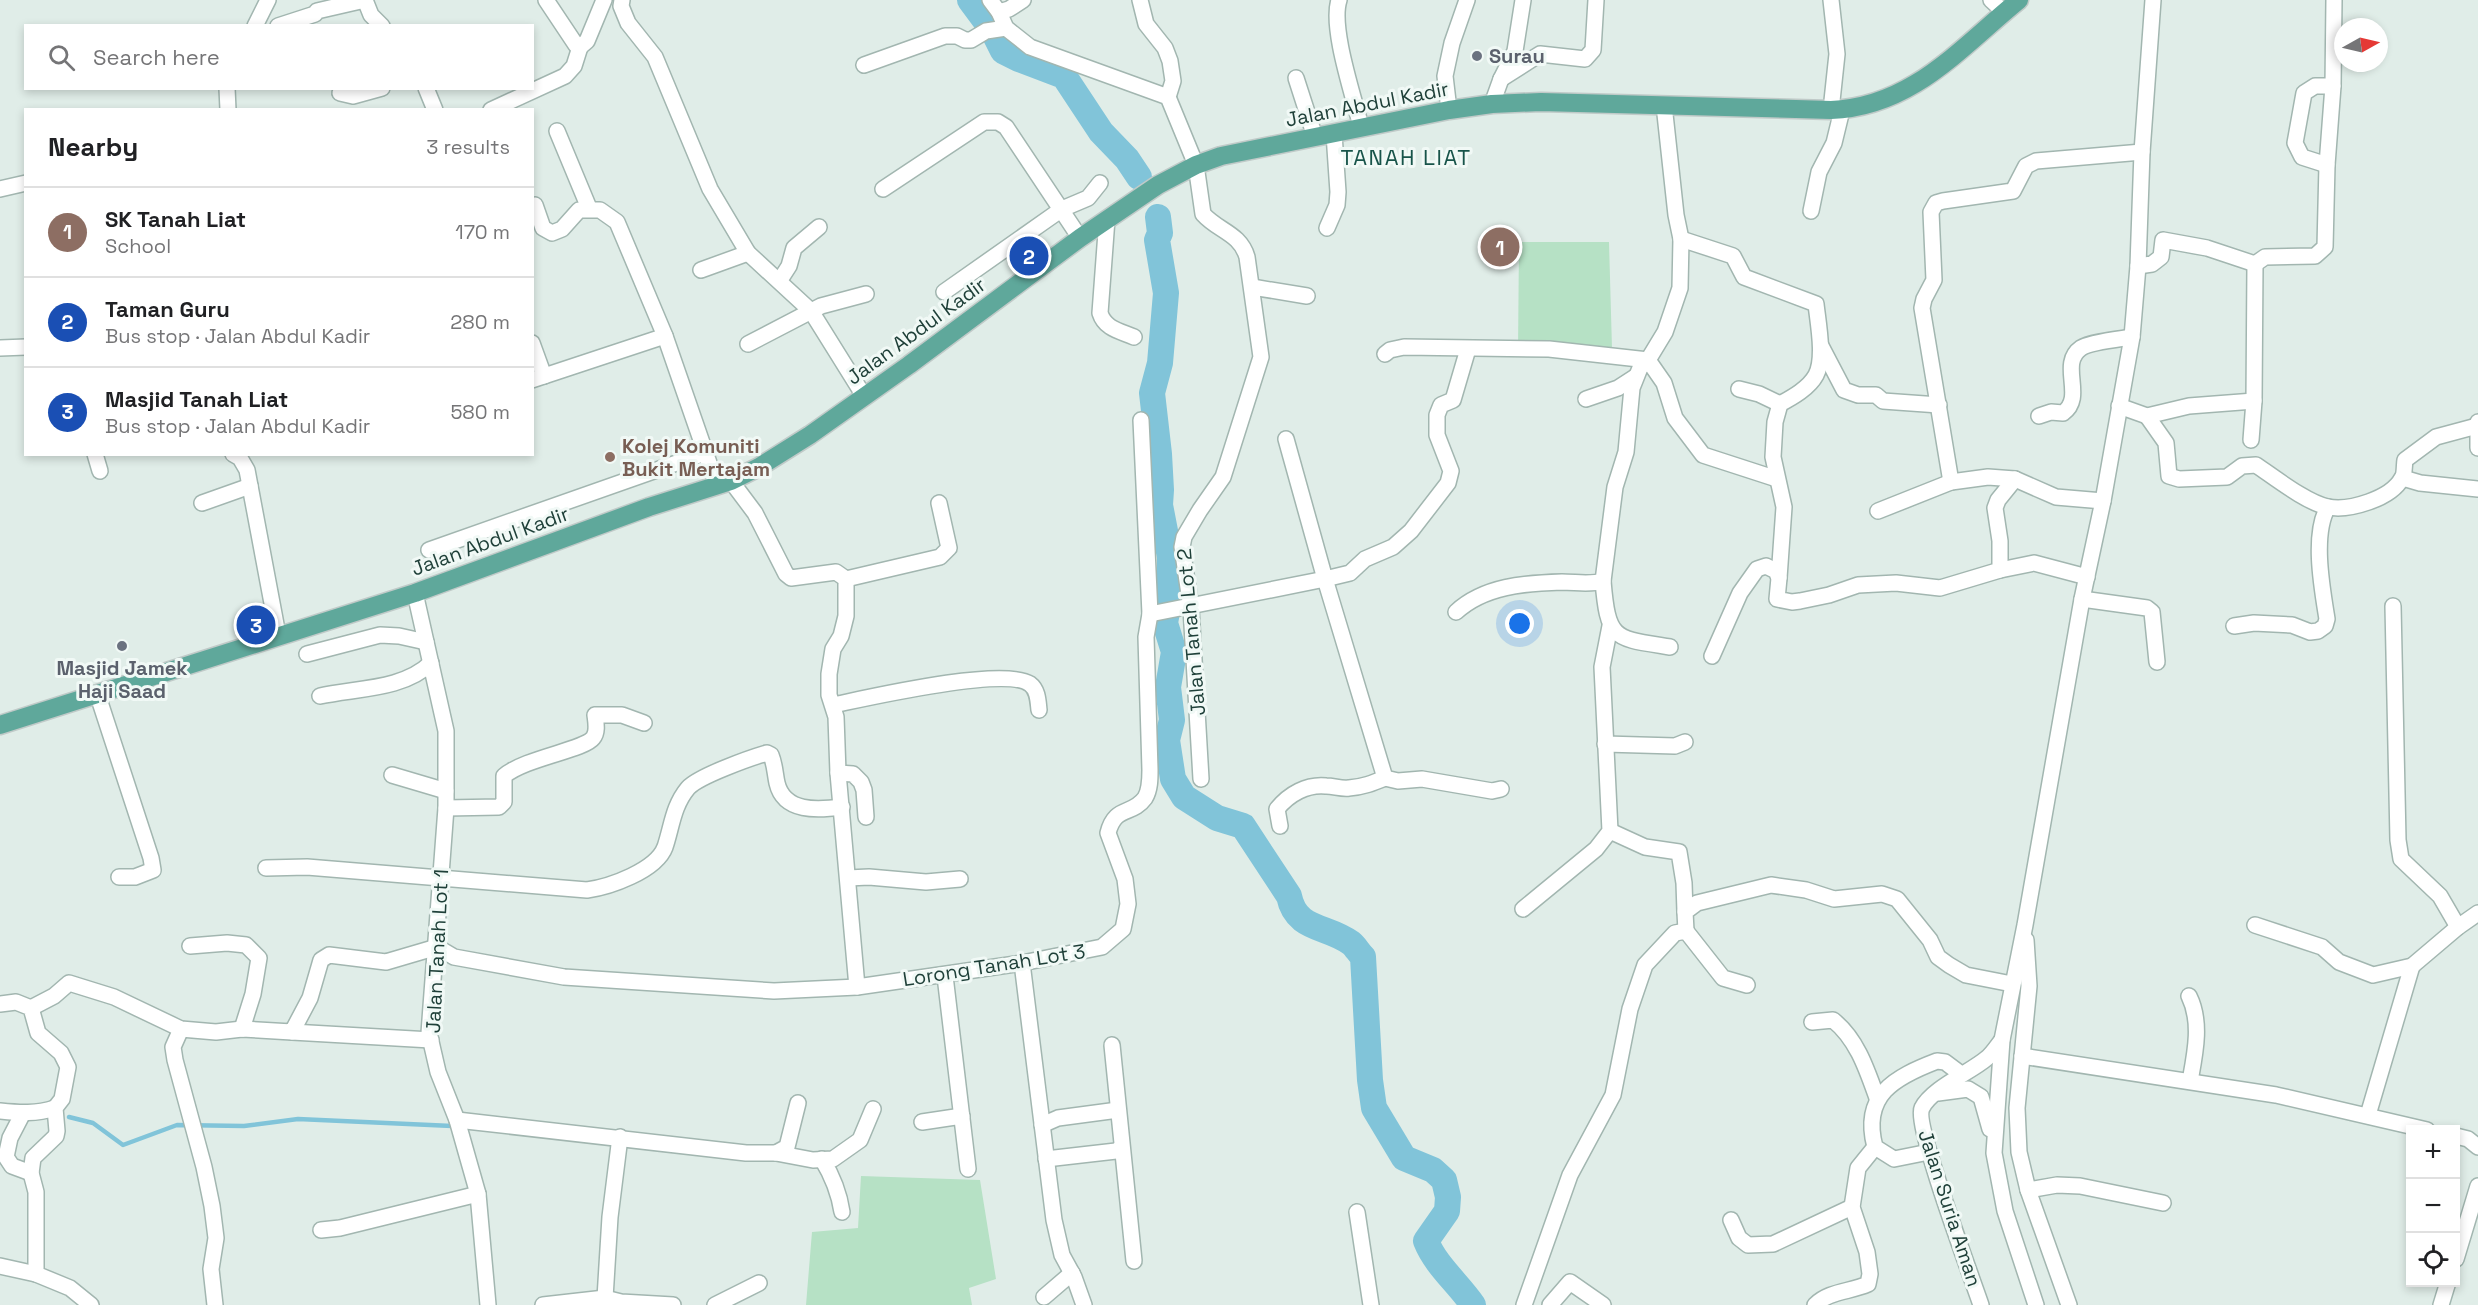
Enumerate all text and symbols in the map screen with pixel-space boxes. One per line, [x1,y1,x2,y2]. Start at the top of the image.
north arrow [2334,18,2388,72]
search box [24,24,534,90]
icon: search [45,41,78,74]
text: Search here [93,43,220,71]
place label: Surau [1489,43,1545,69]
marker: Surau [1470,49,1484,63]
street label: Jalan Abdul Kadir [1283,75,1451,133]
text: Nearby [48,130,138,164]
text: 3 results [426,134,510,160]
district label: TANAH LIAT [1340,143,1472,171]
text: SK Tanah Liat [105,205,246,233]
text: 1 [63,219,72,245]
text: 170 m [455,219,510,245]
pin: 1 [1480,224,1520,270]
text: School [105,233,171,259]
pin: 2 [1010,234,1048,278]
street label: Jalan Abdul Kadir [841,272,991,390]
text: Taman Guru [105,295,230,323]
text: 2 [62,309,73,335]
text: 280 m [450,309,510,335]
text: Bus stop · Jalan Abdul Kadir [105,323,370,349]
text: Masjid Tanah Liat [105,385,288,413]
text: 3 [61,399,74,425]
text: 580 m [450,399,510,425]
text: Bus stop · Jalan Abdul Kadir [105,413,370,439]
place label: Kolej Komuniti Bukit Mertajam [622,433,770,482]
marker: Kolej Komuniti Bukit Mertajam [603,450,617,464]
street label: Jalan Abdul Kadir [408,500,572,582]
street label: Jalan Tanah Lot 2 [1171,547,1211,717]
pin: 3 [236,602,276,648]
your location [1505,609,1534,638]
marker: Masjid Jamek Haji Saad [115,639,129,653]
place label: Masjid Jamek Haji Saad [56,655,188,704]
street label: Jalan Tanah Lot 1 [420,868,454,1034]
street label: Lorong Tanah Lot 3 [901,938,1087,992]
map controls [2406,1125,2460,1287]
button: + [2406,1125,2460,1179]
street label: Jalan Suria Aman [1912,1126,1988,1290]
button: − [2406,1179,2460,1233]
button: locate [2406,1233,2460,1287]

